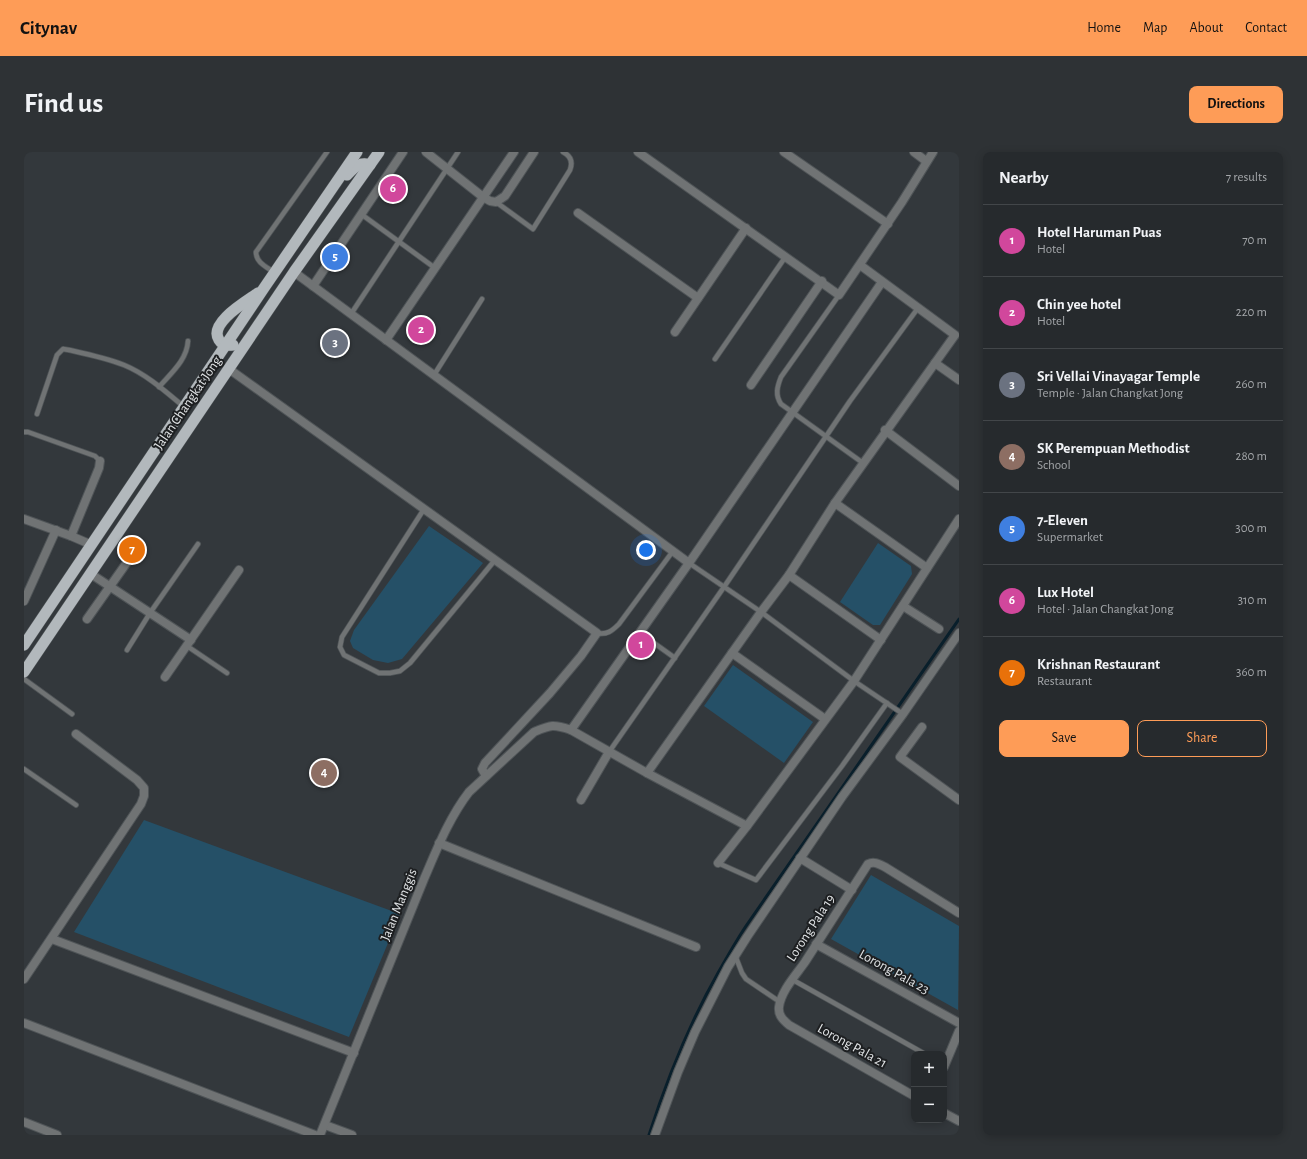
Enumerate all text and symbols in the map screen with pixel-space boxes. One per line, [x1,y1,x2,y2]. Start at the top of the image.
text: Citynav [20,19,77,38]
text: Home [1087,21,1121,35]
text: Map [1143,21,1167,35]
text: About [1189,21,1223,35]
text: Contact [1245,21,1287,35]
button: Directions [1189,86,1283,123]
text: Find us [24,90,103,118]
text: Nearby [999,169,1049,186]
text: 7 results [1226,171,1267,184]
pin: 6 [380,174,406,204]
text: Hotel Haruman Puas [1037,225,1162,240]
text: 1 [1010,234,1014,247]
text: 70 m [1242,234,1267,247]
pin: 5 [322,242,348,272]
text: Hotel [1037,243,1065,256]
text: Chin yee hotel [1037,297,1121,312]
text: 2 [1009,306,1015,319]
text: 220 m [1236,306,1267,319]
pin: 2 [408,315,434,345]
text: Hotel [1037,315,1065,328]
pin: 3 [322,328,348,358]
street label: Jalan Changkat Jong [152,354,224,452]
text: Sri Vellai Vinayagar Temple [1037,369,1200,384]
text: 3 [1009,378,1015,391]
text: 260 m [1236,378,1267,391]
text: Temple · Jalan Changkat Jong [1037,387,1183,400]
text: SK Perempuan Methodist [1037,441,1190,456]
text: 4 [1009,450,1015,463]
text: 280 m [1236,450,1267,463]
text: School [1037,459,1071,472]
text: 7-Eleven [1037,513,1088,528]
text: 5 [1009,522,1015,535]
text: 300 m [1235,522,1267,535]
text: Supermarket [1037,531,1103,544]
pin: 7 [119,535,145,565]
your location [636,540,656,560]
text: Lux Hotel [1037,585,1094,600]
text: 6 [1009,594,1015,607]
text: 310 m [1238,594,1267,607]
text: Hotel · Jalan Changkat Jong [1037,603,1174,616]
pin: 1 [628,630,654,660]
text: Krishnan Restaurant [1037,657,1160,672]
text: 7 [1009,666,1015,679]
text: 360 m [1236,666,1267,679]
text: Restaurant [1037,675,1092,688]
button: Save [999,720,1129,757]
button: Share [1137,720,1267,757]
pin: 4 [311,758,337,788]
street label: Jalan Manggis [378,867,420,943]
street label: Lorong Pala 19 [784,892,838,964]
street label: Lorong Pala 23 [857,947,932,997]
street label: Lorong Pala 21 [815,1021,889,1071]
map controls [911,1051,947,1123]
button: + [911,1051,947,1087]
button: − [911,1087,947,1123]

